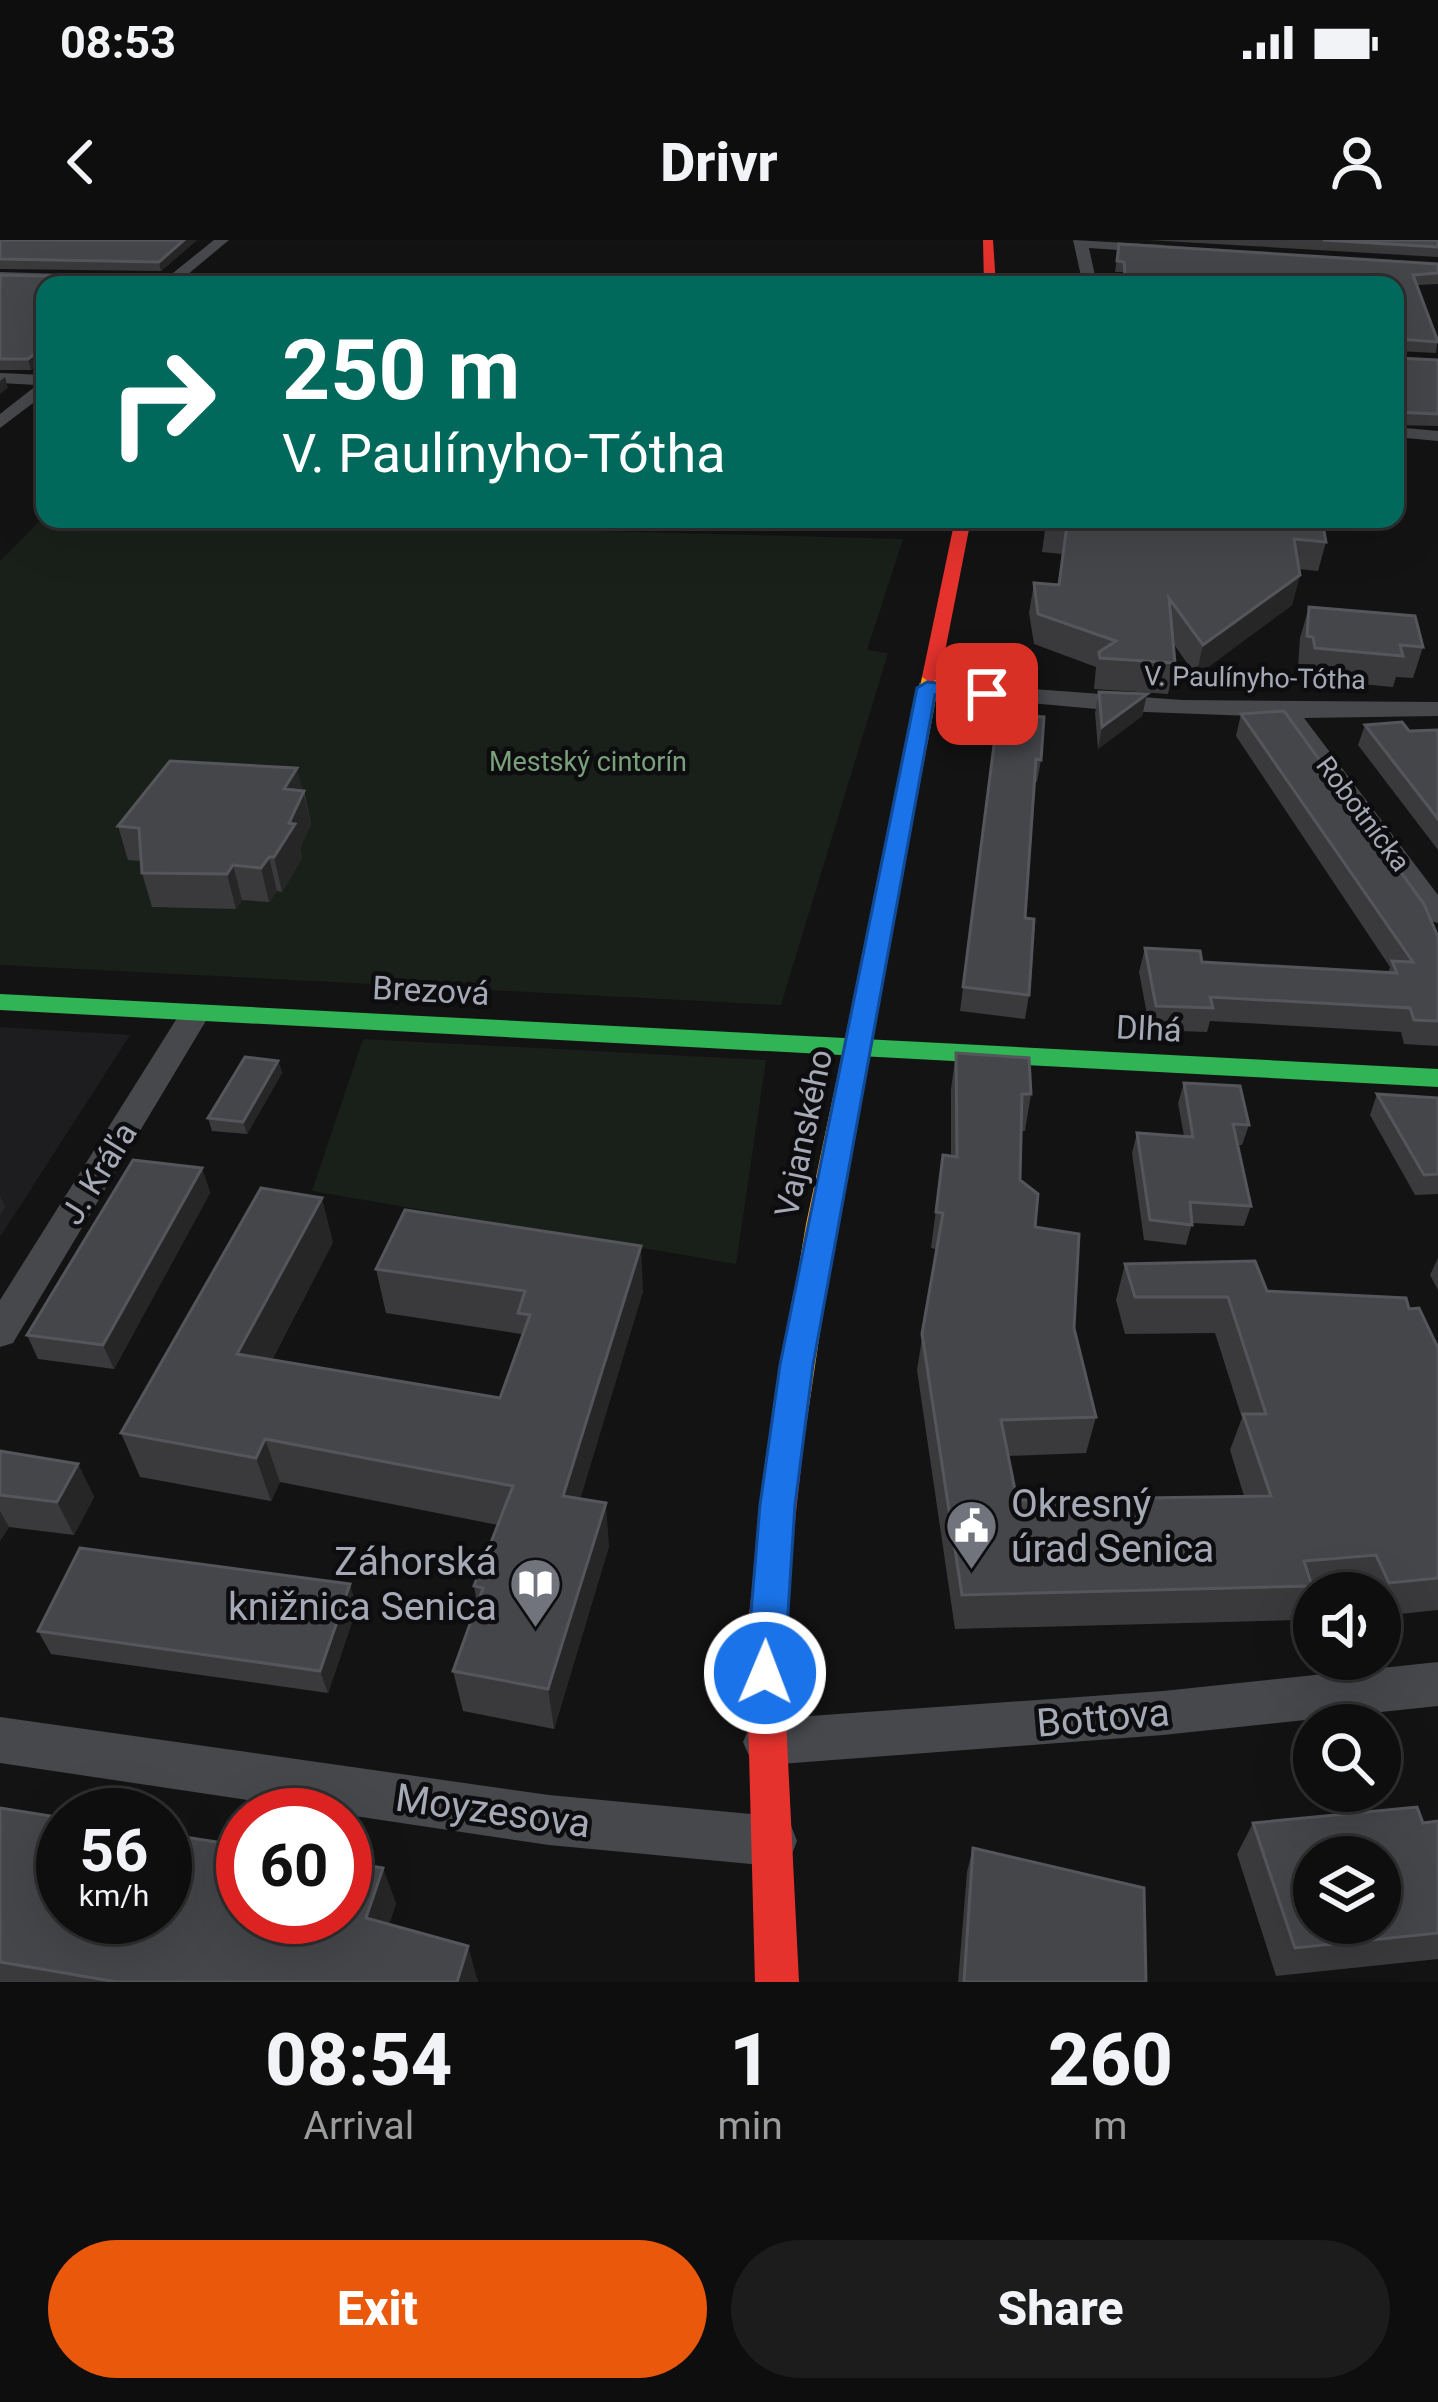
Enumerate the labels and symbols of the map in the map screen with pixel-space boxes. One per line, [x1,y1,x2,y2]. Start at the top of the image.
pin [936,643,1038,745]
street label: V. Paulínyho-Tótha [1144,660,1366,696]
park label: Mestský cintorín [489,746,687,778]
street label: Robotnícka [1309,750,1417,878]
street label: Brezová [371,968,491,1013]
street label: Dlhá [1115,1007,1183,1050]
street label: Vajanského [767,1046,840,1220]
street label: J. Kráľa [52,1115,145,1231]
place label: Okresný úrad Senica [1011,1481,1214,1572]
public building icon: Okresný úrad Senica [944,1497,1000,1571]
place label: Záhorská knižnica Senica [228,1539,497,1630]
library icon: Záhorská knižnica Senica [508,1555,564,1629]
position arrow [702,1610,828,1736]
street label: Bottova [1035,1689,1172,1747]
street label: Moyzesova [393,1775,593,1847]
speed limit sign: 60 [216,1788,372,1944]

